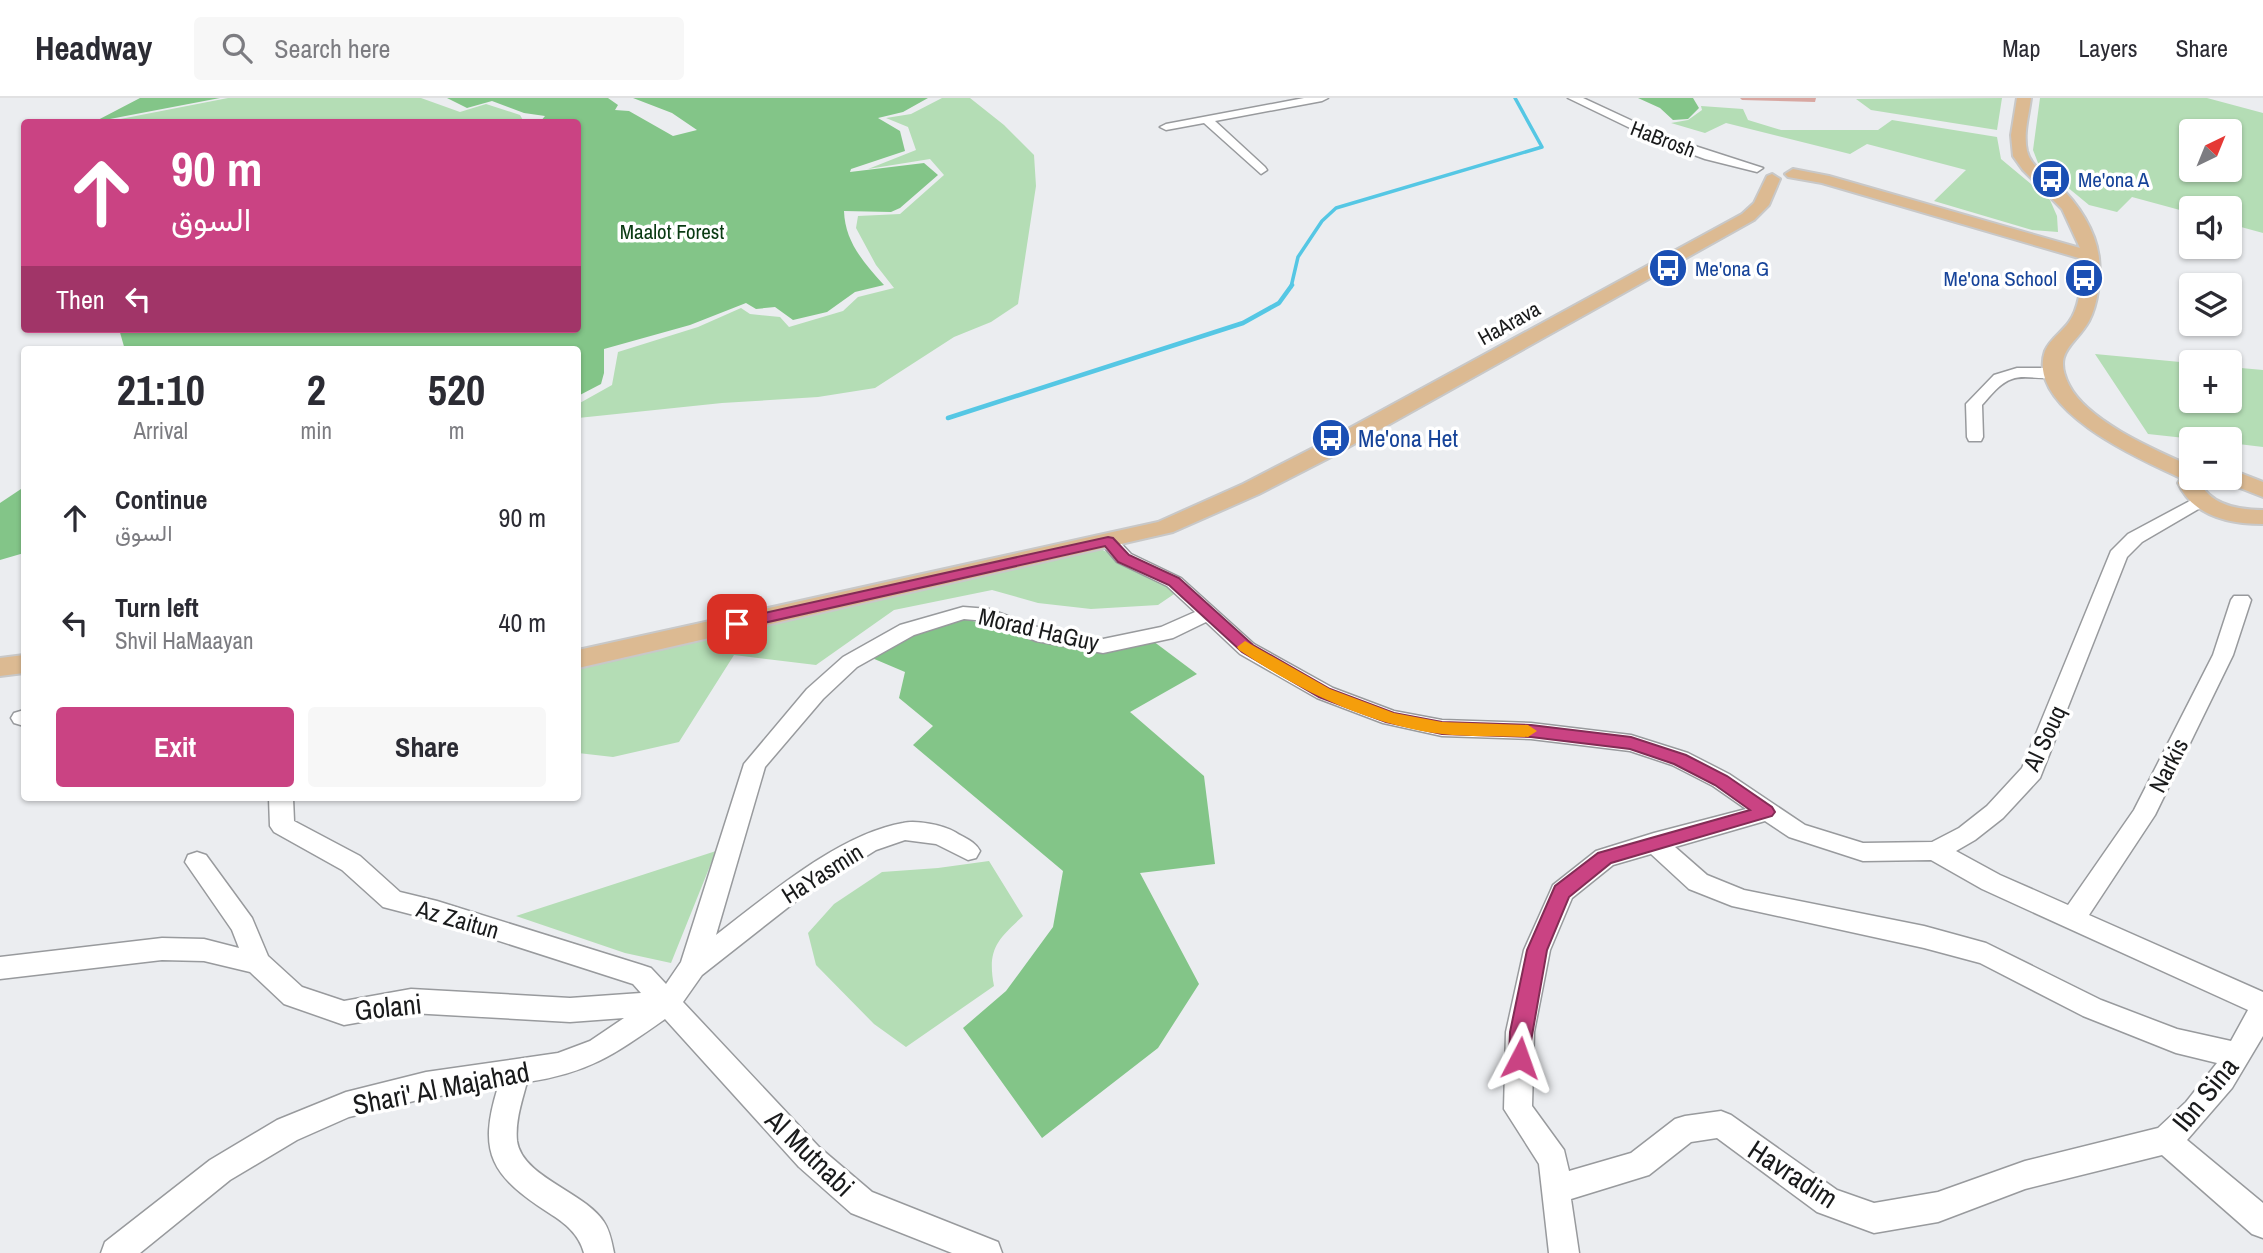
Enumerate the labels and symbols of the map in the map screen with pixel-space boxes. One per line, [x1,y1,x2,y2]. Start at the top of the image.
street label: HaBrosh [1627,113,1699,165]
north arrow [2179,119,2242,182]
bus stop icon: Me'ona A [2030,158,2072,200]
place label: Me'ona A [2078,165,2150,194]
park label: Maalot Forest [620,217,724,246]
bus stop icon: Me'ona G [1647,247,1689,289]
place label: Me'ona G [1695,254,1769,283]
bus stop icon: Me'ona School [2063,257,2105,299]
place label: Me'ona School [1944,264,2057,293]
street label: HaArava [1473,294,1546,352]
bus stop icon: Me'ona Het [1310,417,1352,459]
place label: Me'ona Het [1358,422,1459,454]
pin [707,594,767,654]
street label: Morad HaGuy [976,600,1102,658]
street label: Al Souq [2015,700,2073,777]
street label: Narkis [2141,732,2195,798]
street label: HaYasmin [775,835,869,911]
street label: Az Zaitun [412,892,503,946]
street label: Golani [352,985,424,1029]
position arrow [1483,1021,1557,1095]
street label: Ibn Sina [2163,1049,2247,1139]
street label: Shari' Al Majahad [349,1052,533,1124]
street label: Al Mutnabi [757,1101,863,1205]
street label: Havradim [1741,1131,1845,1217]

